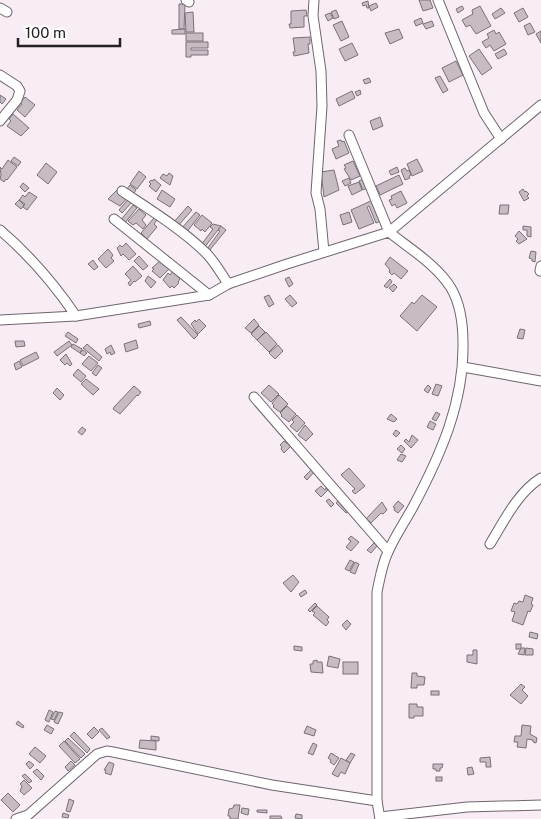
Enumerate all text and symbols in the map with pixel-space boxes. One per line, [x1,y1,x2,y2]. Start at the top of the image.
scale bar [18,15,120,47]
text: 100 m [25,24,66,41]

